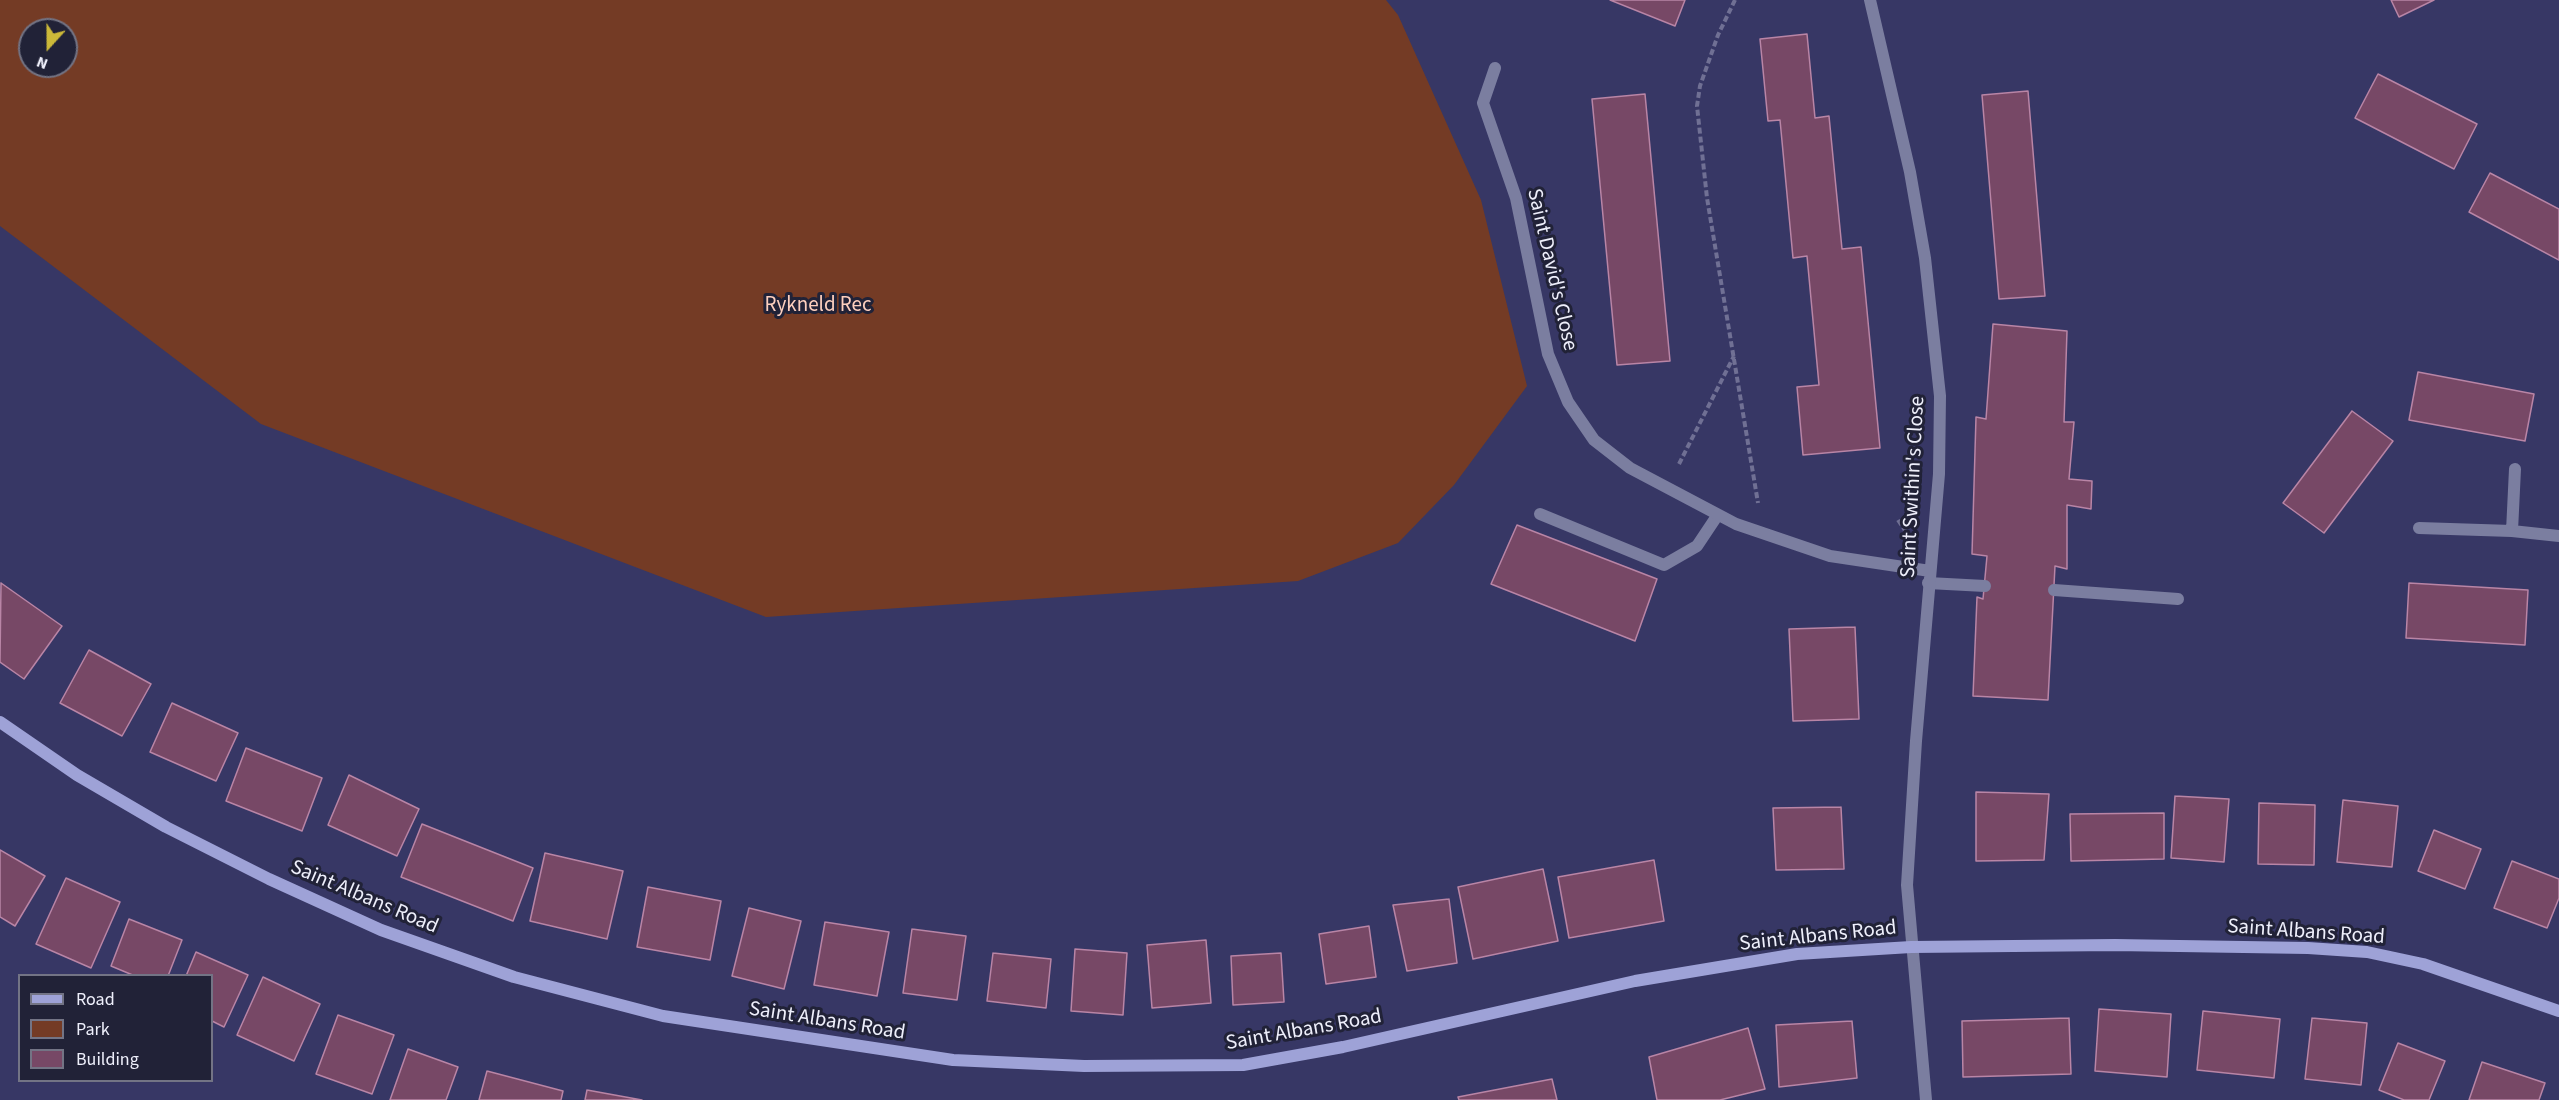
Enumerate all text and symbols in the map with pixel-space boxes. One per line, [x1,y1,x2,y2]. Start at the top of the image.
north arrow [18,18,78,78]
text: N [33,51,51,75]
street label: Saint David's Close [1520,186,1582,354]
park label: Rykneld Rec [765,293,871,319]
street label: Saint Swithin's Close [1897,395,1931,579]
street label: Saint Albans Road [286,856,442,940]
street label: Saint Albans Road [2226,915,2386,951]
street label: Saint Albans Road [1738,916,1898,958]
legend [18,974,213,1082]
text: Road [76,987,115,1012]
street label: Saint Albans Road [747,997,907,1047]
street label: Saint Albans Road [1224,1005,1384,1057]
text: Park [76,1017,110,1042]
text: Building [76,1047,139,1072]

